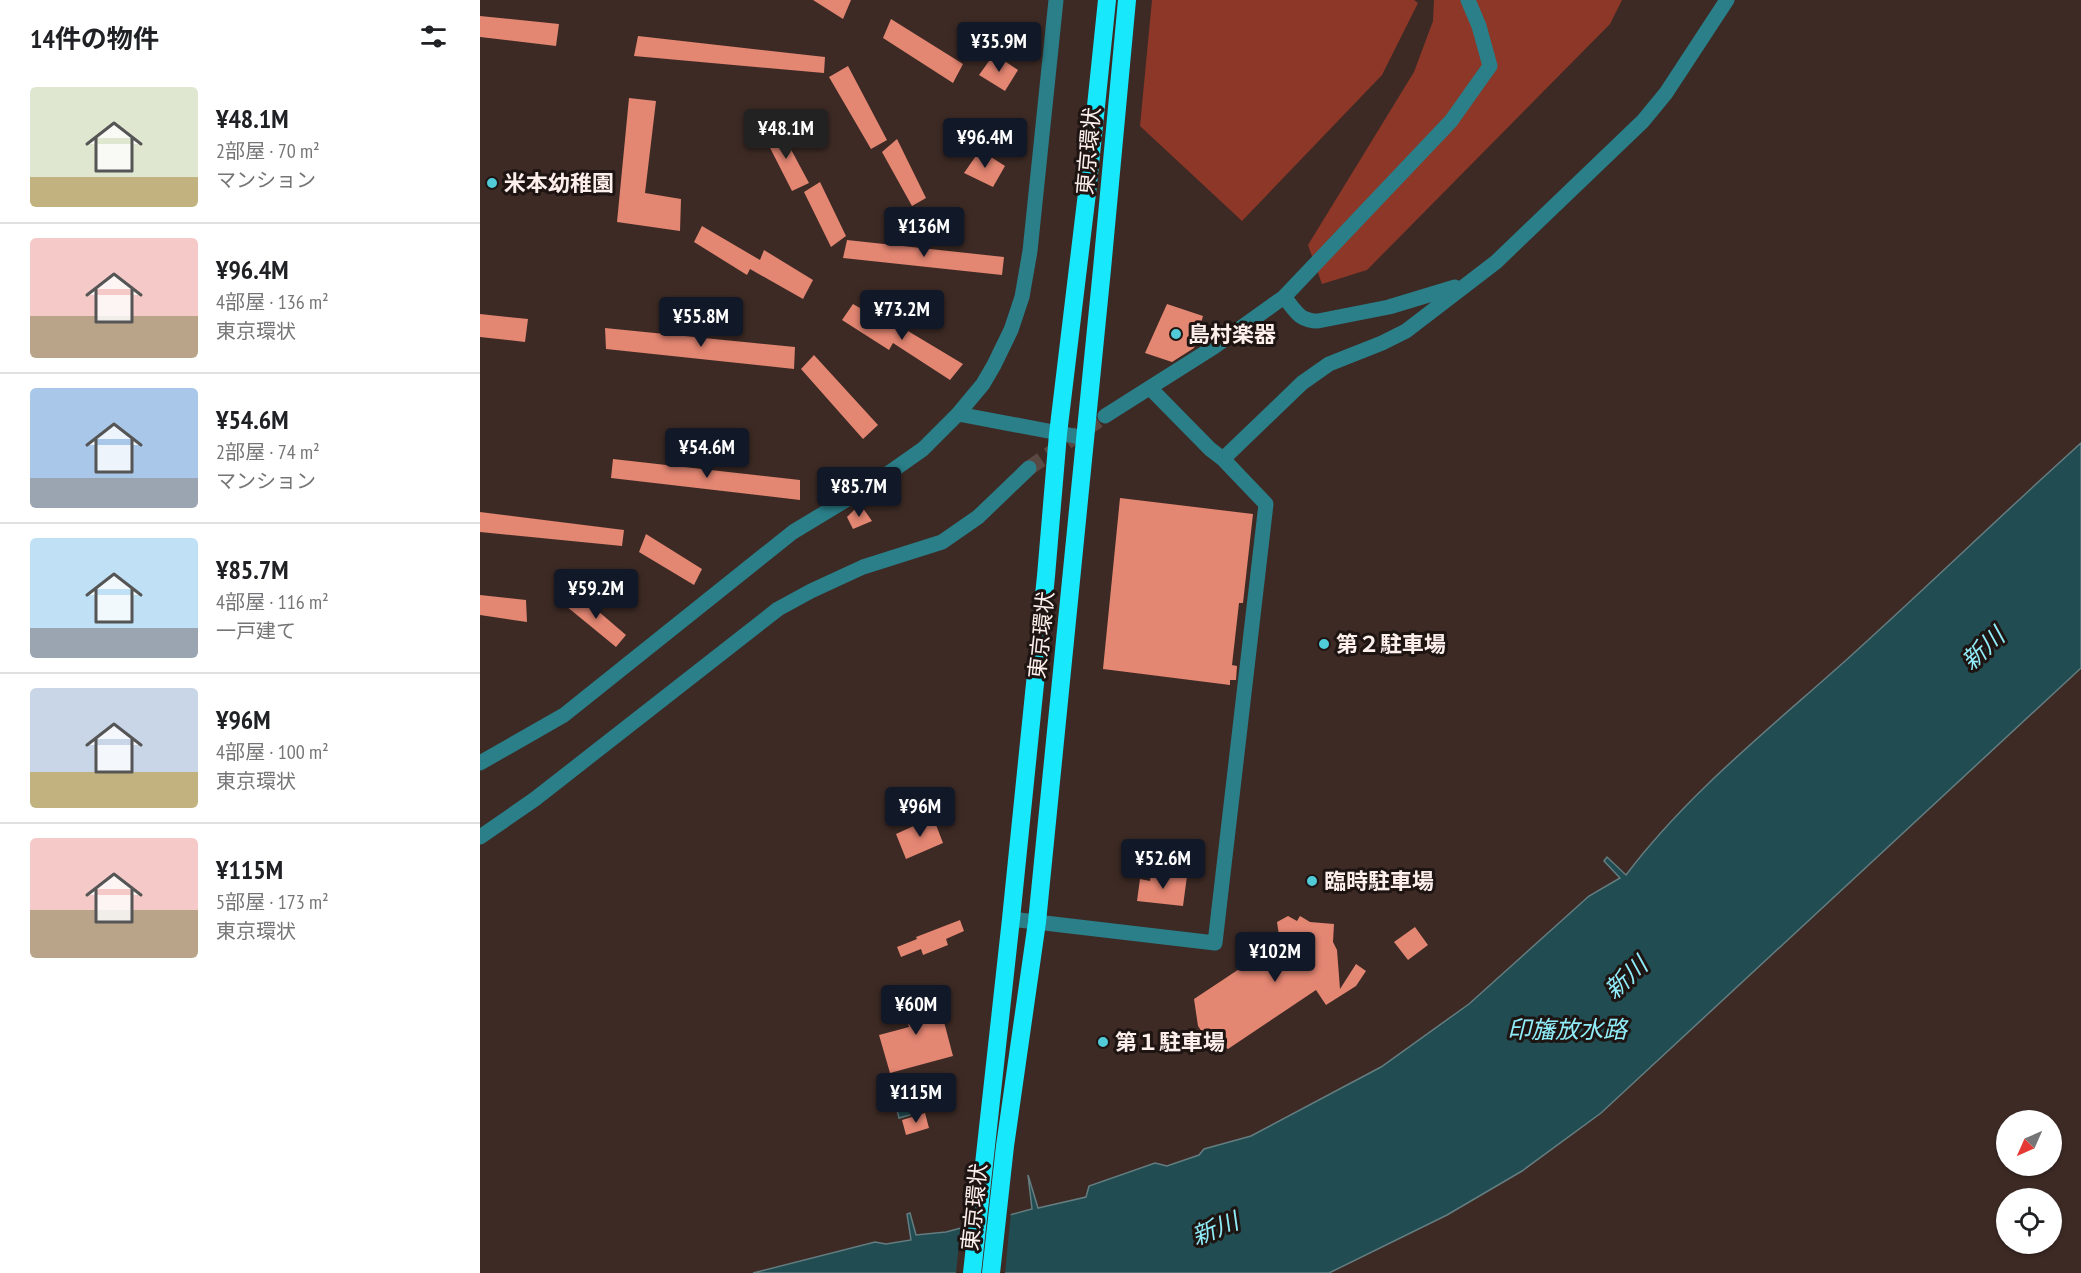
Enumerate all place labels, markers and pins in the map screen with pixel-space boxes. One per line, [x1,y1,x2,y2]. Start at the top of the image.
pin: ¥35.9M [950,22,1048,73]
pin: ¥48.1M [737,109,835,160]
pin: ¥96.4M [936,118,1034,169]
place label: 米本幼稚園 [504,169,614,197]
marker: 米本幼稚園 [485,176,499,190]
pin: ¥136M [882,207,966,258]
pin: ¥73.2M [853,290,951,341]
pin: ¥55.8M [652,297,750,348]
place label: 島村楽器 [1188,320,1276,348]
marker: 島村楽器 [1169,327,1183,341]
pin: ¥54.6M [658,428,756,479]
pin: ¥85.7M [810,467,908,518]
pin: ¥59.2M [547,569,645,620]
place label: 第２駐車場 [1336,630,1446,658]
marker: 第２駐車場 [1317,637,1331,651]
pin: ¥96M [884,787,956,838]
pin: ¥52.6M [1114,839,1212,890]
place label: 臨時駐車場 [1324,867,1434,895]
marker: 臨時駐車場 [1305,874,1319,888]
pin: ¥102M [1233,932,1317,983]
pin: ¥60M [880,985,952,1036]
place label: 第１駐車場 [1115,1028,1225,1056]
marker: 第１駐車場 [1096,1035,1110,1049]
pin: ¥115M [874,1073,958,1124]

